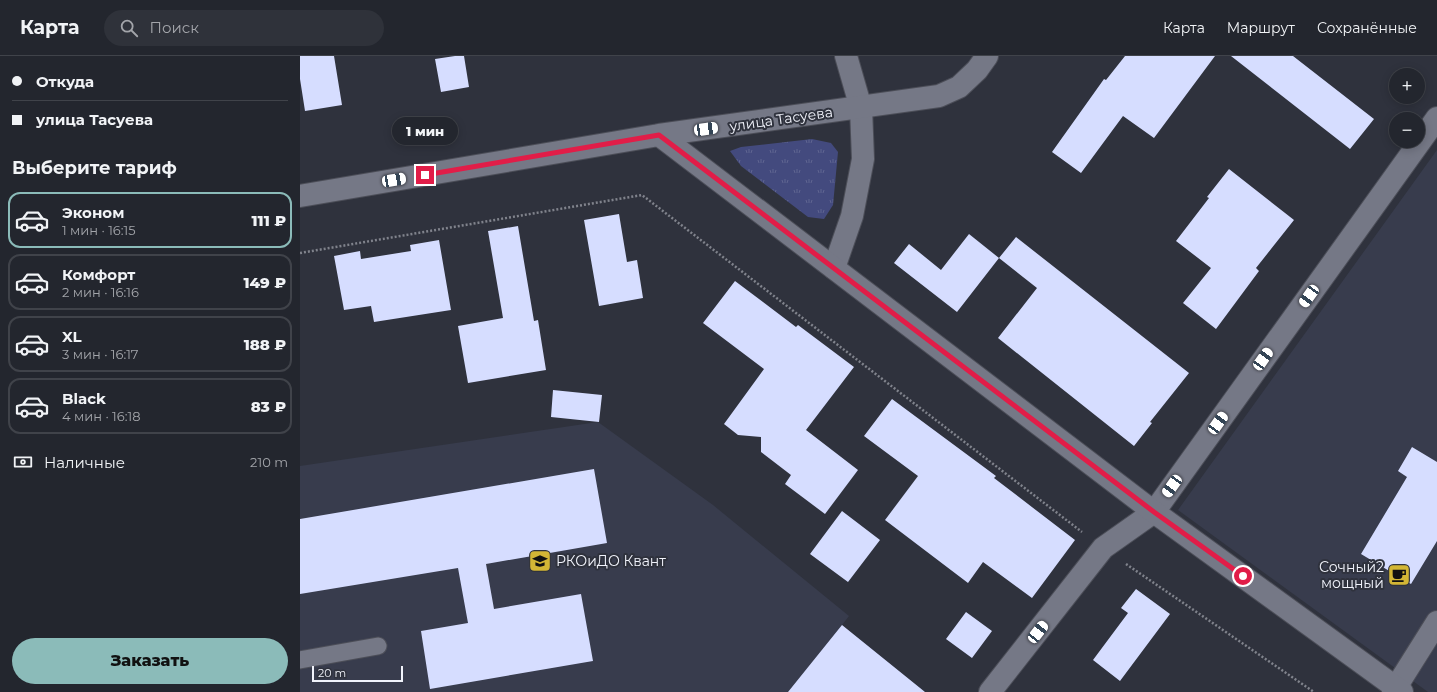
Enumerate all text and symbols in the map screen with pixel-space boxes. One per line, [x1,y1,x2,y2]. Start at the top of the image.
search box [104,10,384,46]
text: Карта [20,16,80,39]
icon: search [118,17,140,39]
text: Поиск [150,18,199,37]
text: Карта [1163,19,1205,37]
text: Маршрут [1227,19,1295,37]
text: Сохранённые [1317,19,1417,37]
map controls [1389,68,1425,148]
button: + [1389,68,1425,104]
text: Откуда [36,72,94,91]
street label: улица Тасуева [727,103,834,135]
text: улица Тасуева [36,110,153,129]
button: − [1389,112,1425,148]
callout: 1 мин [392,117,458,145]
car [693,121,719,137]
text: 1 мин [406,123,444,139]
text: Выберите тариф [12,157,177,179]
route end [416,166,434,184]
car [381,172,407,188]
icon: car [14,202,50,238]
text: Эконом [62,203,124,222]
text: 111 ₽ [252,211,286,230]
text: 1 мин · 16:15 [62,222,136,238]
icon: car [14,264,50,300]
text: Комфорт [62,265,135,284]
text: 149 ₽ [244,273,286,292]
car [1297,283,1321,309]
text: 2 мин · 16:16 [62,284,139,300]
icon: car [14,326,50,362]
text: XL [62,327,81,346]
text: 188 ₽ [244,335,286,354]
text: 3 мин · 16:17 [62,346,139,362]
car [1251,346,1275,372]
icon: car [14,388,50,424]
text: Black [62,389,106,408]
text: 83 ₽ [251,397,286,416]
text: 4 мин · 16:18 [62,408,140,424]
car [1206,410,1230,436]
icon: cash [12,451,34,473]
text: Наличные [44,453,125,472]
text: 210 m [250,454,288,470]
car [1160,473,1184,499]
school or university icon: РКОиДО Квант [527,548,553,574]
place label: РКОиДО Квант [556,552,666,570]
place label: Сочный2 мощный [1319,558,1384,592]
cafe icon: Сочный2 мощный [1386,562,1412,588]
route start [1234,567,1252,585]
car [1026,619,1050,645]
button: Заказать [12,638,288,684]
scale bar [312,664,403,683]
text: 20 m [318,666,346,680]

